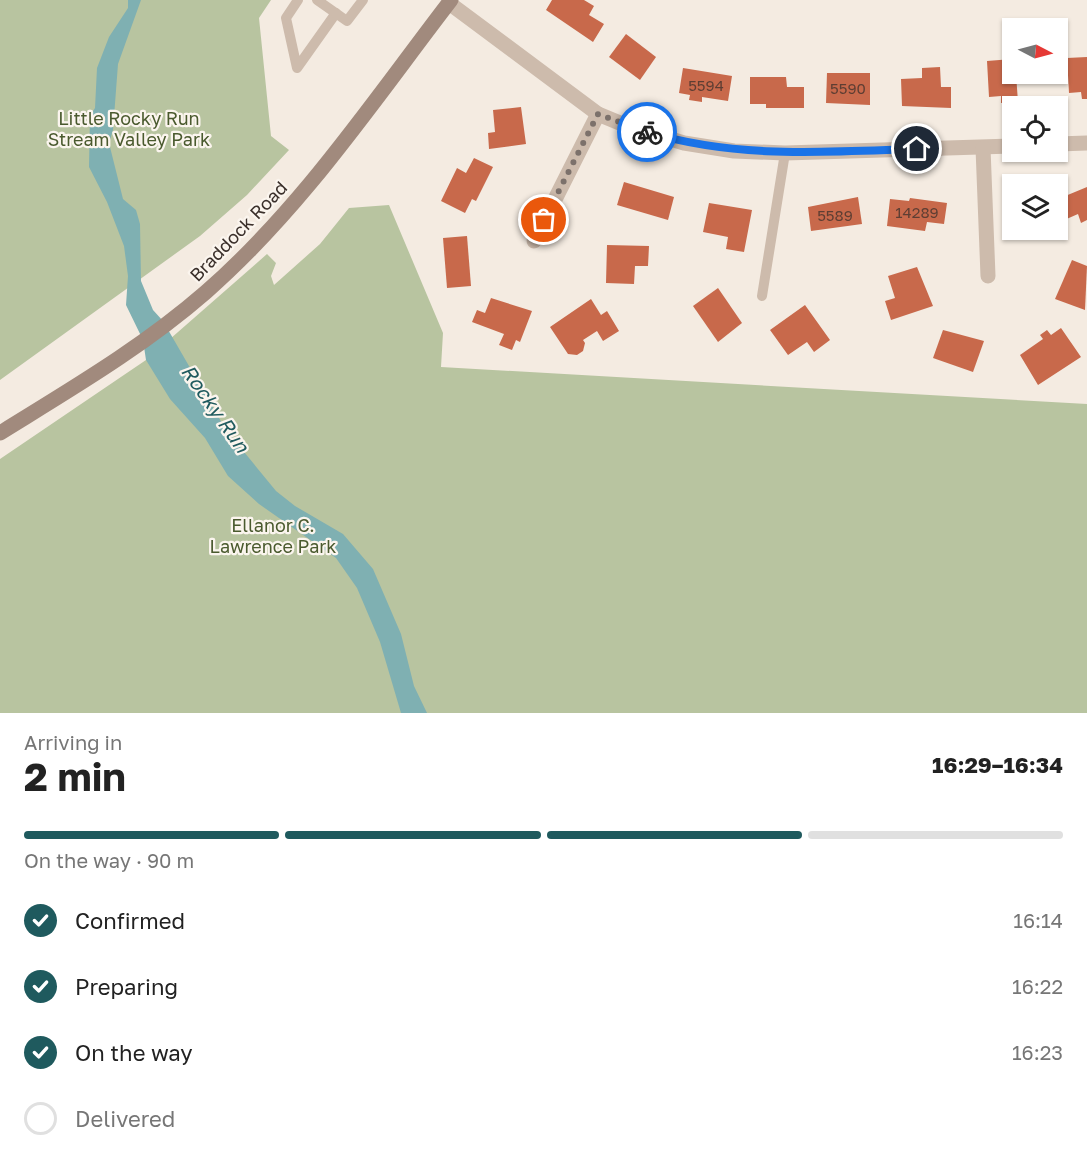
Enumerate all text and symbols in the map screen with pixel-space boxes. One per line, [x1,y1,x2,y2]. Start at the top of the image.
north arrow [1002,18,1068,84]
map controls [1002,18,1068,240]
house number: 5594 [688,76,724,94]
house number: 5590 [830,79,866,97]
button: locate [1002,96,1068,162]
courier [617,102,677,162]
park label: Little Rocky Run Stream Valley Park [48,107,210,150]
icon: bike [631,116,664,149]
pin [891,123,942,174]
icon: home [900,132,933,165]
button: layers [1002,174,1068,240]
street label: Braddock Road [185,176,291,286]
pin [518,194,569,245]
icon: bag [527,203,560,236]
house number: 14289 [895,203,939,221]
house number: 5589 [817,206,853,224]
water label: Rocky Run [176,360,255,458]
park label: Ellanor C. Lawrence Park [209,514,337,557]
text: Arriving in [24,730,122,754]
text: 16:29–16:34 [932,751,1063,778]
text: 2 min [24,753,126,800]
text: On the way · 90 m [24,848,194,872]
icon: check [24,904,57,937]
text: Confirmed [75,907,185,934]
text: 16:14 [1013,908,1063,932]
icon: check [24,970,57,1003]
text: Preparing [75,973,178,1000]
text: 16:22 [1012,974,1063,998]
icon: check [24,1036,57,1069]
text: On the way [75,1039,193,1066]
text: 16:23 [1012,1040,1063,1064]
text: Delivered [75,1105,175,1132]

